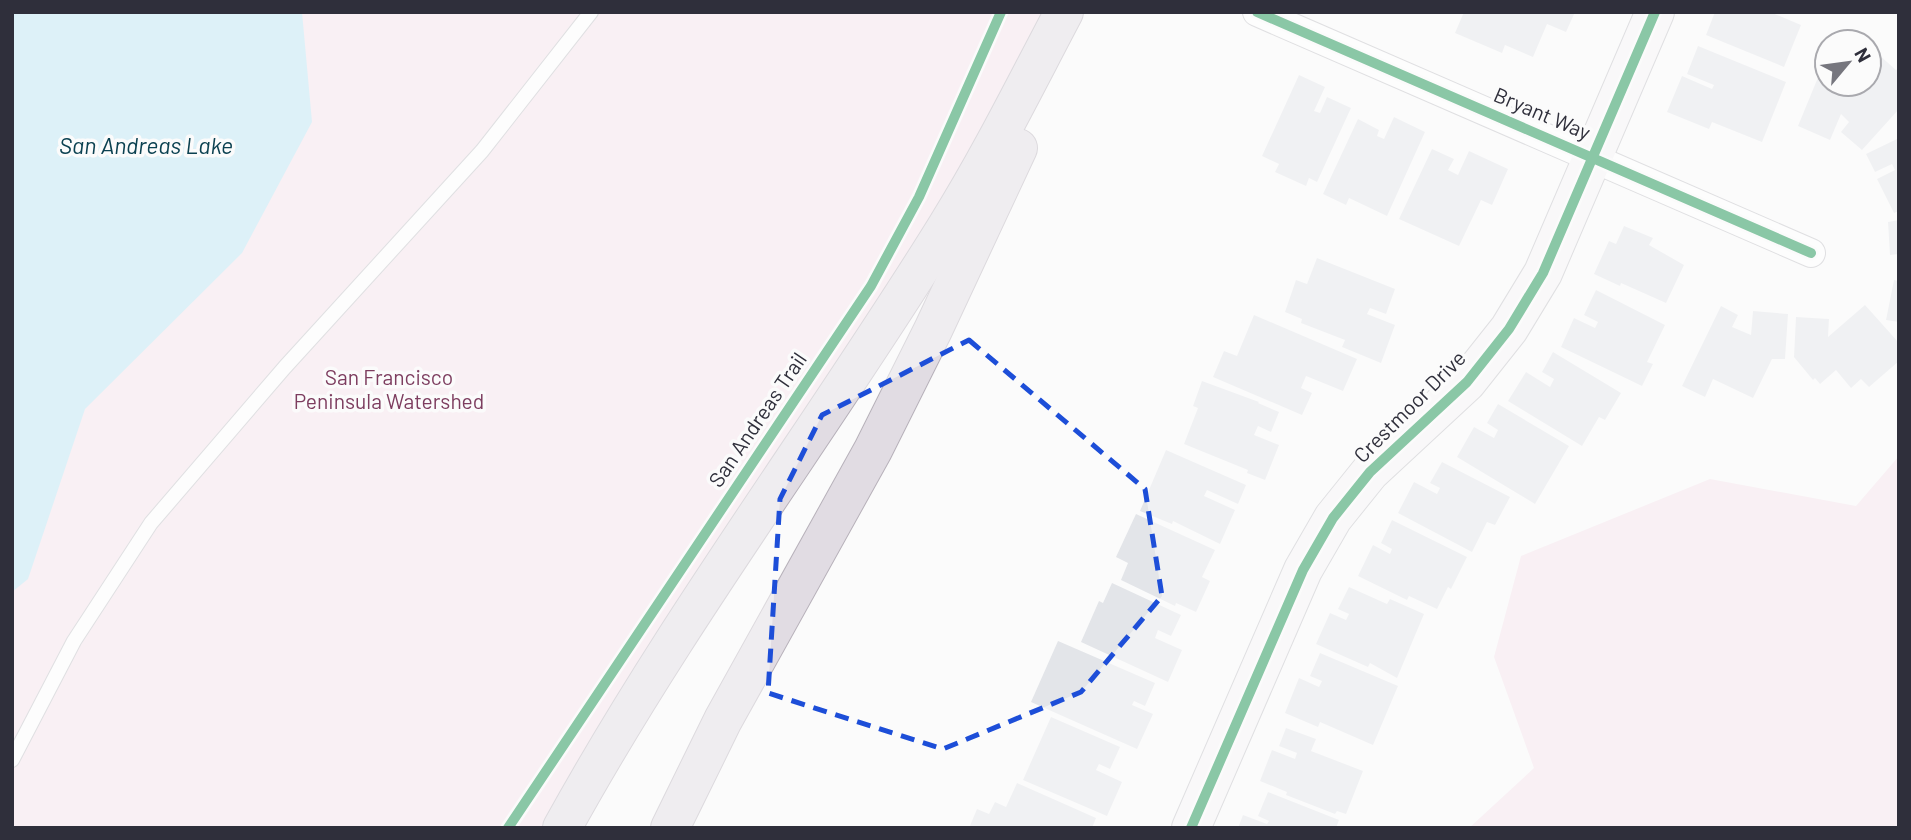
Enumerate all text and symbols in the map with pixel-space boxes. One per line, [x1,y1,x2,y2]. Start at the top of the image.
north arrow [1813,28,1883,98]
text: N [1850,43,1876,66]
street label: Bryant Way [1491,81,1595,144]
water label: San Andreas Lake [59,131,233,159]
street label: Crestmoor Drive [1348,345,1470,467]
street label: San Andreas Trail [703,347,811,491]
park label: San Francisco Peninsula Watershed [294,364,484,413]

